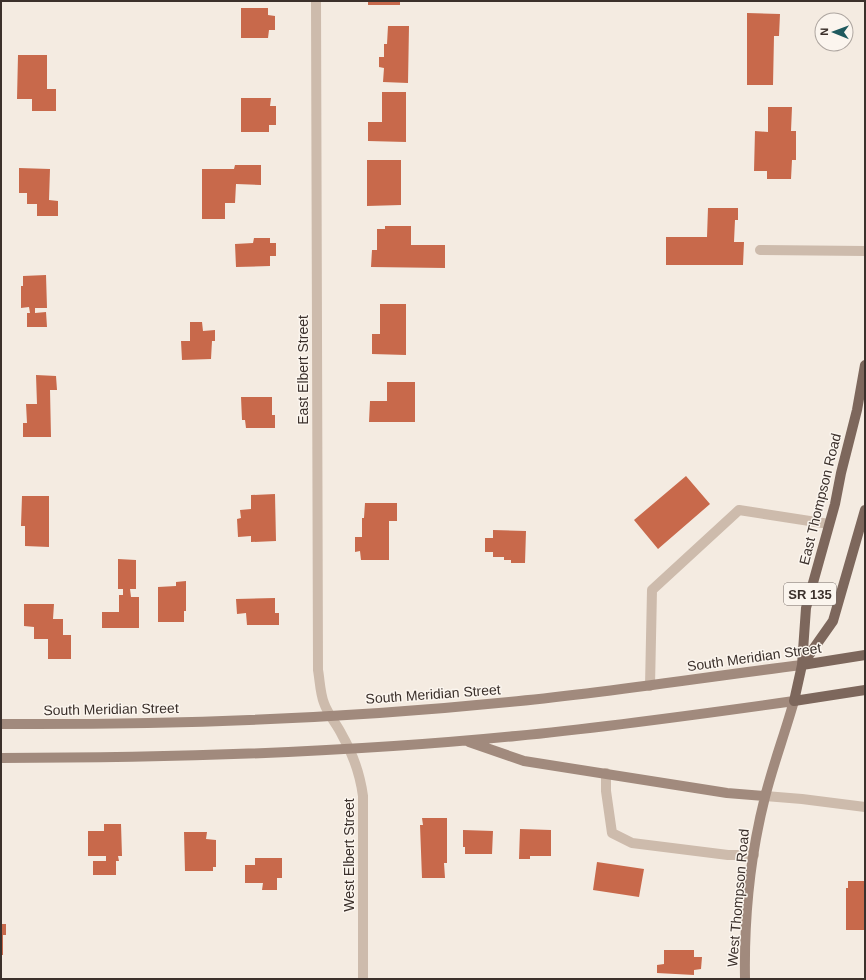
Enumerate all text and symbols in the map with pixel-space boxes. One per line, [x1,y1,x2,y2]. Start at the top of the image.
north arrow [814,12,854,52]
text: N [818,28,830,36]
street label: East Elbert Street [295,315,311,425]
street label: East Thompson Road [796,431,844,567]
road number: SR 135 [784,583,836,605]
street label: South Meridian Street [686,640,822,674]
street label: South Meridian Street [365,681,501,707]
street label: South Meridian Street [43,700,179,718]
street label: West Elbert Street [341,798,357,912]
street label: West Thompson Road [724,828,752,968]

